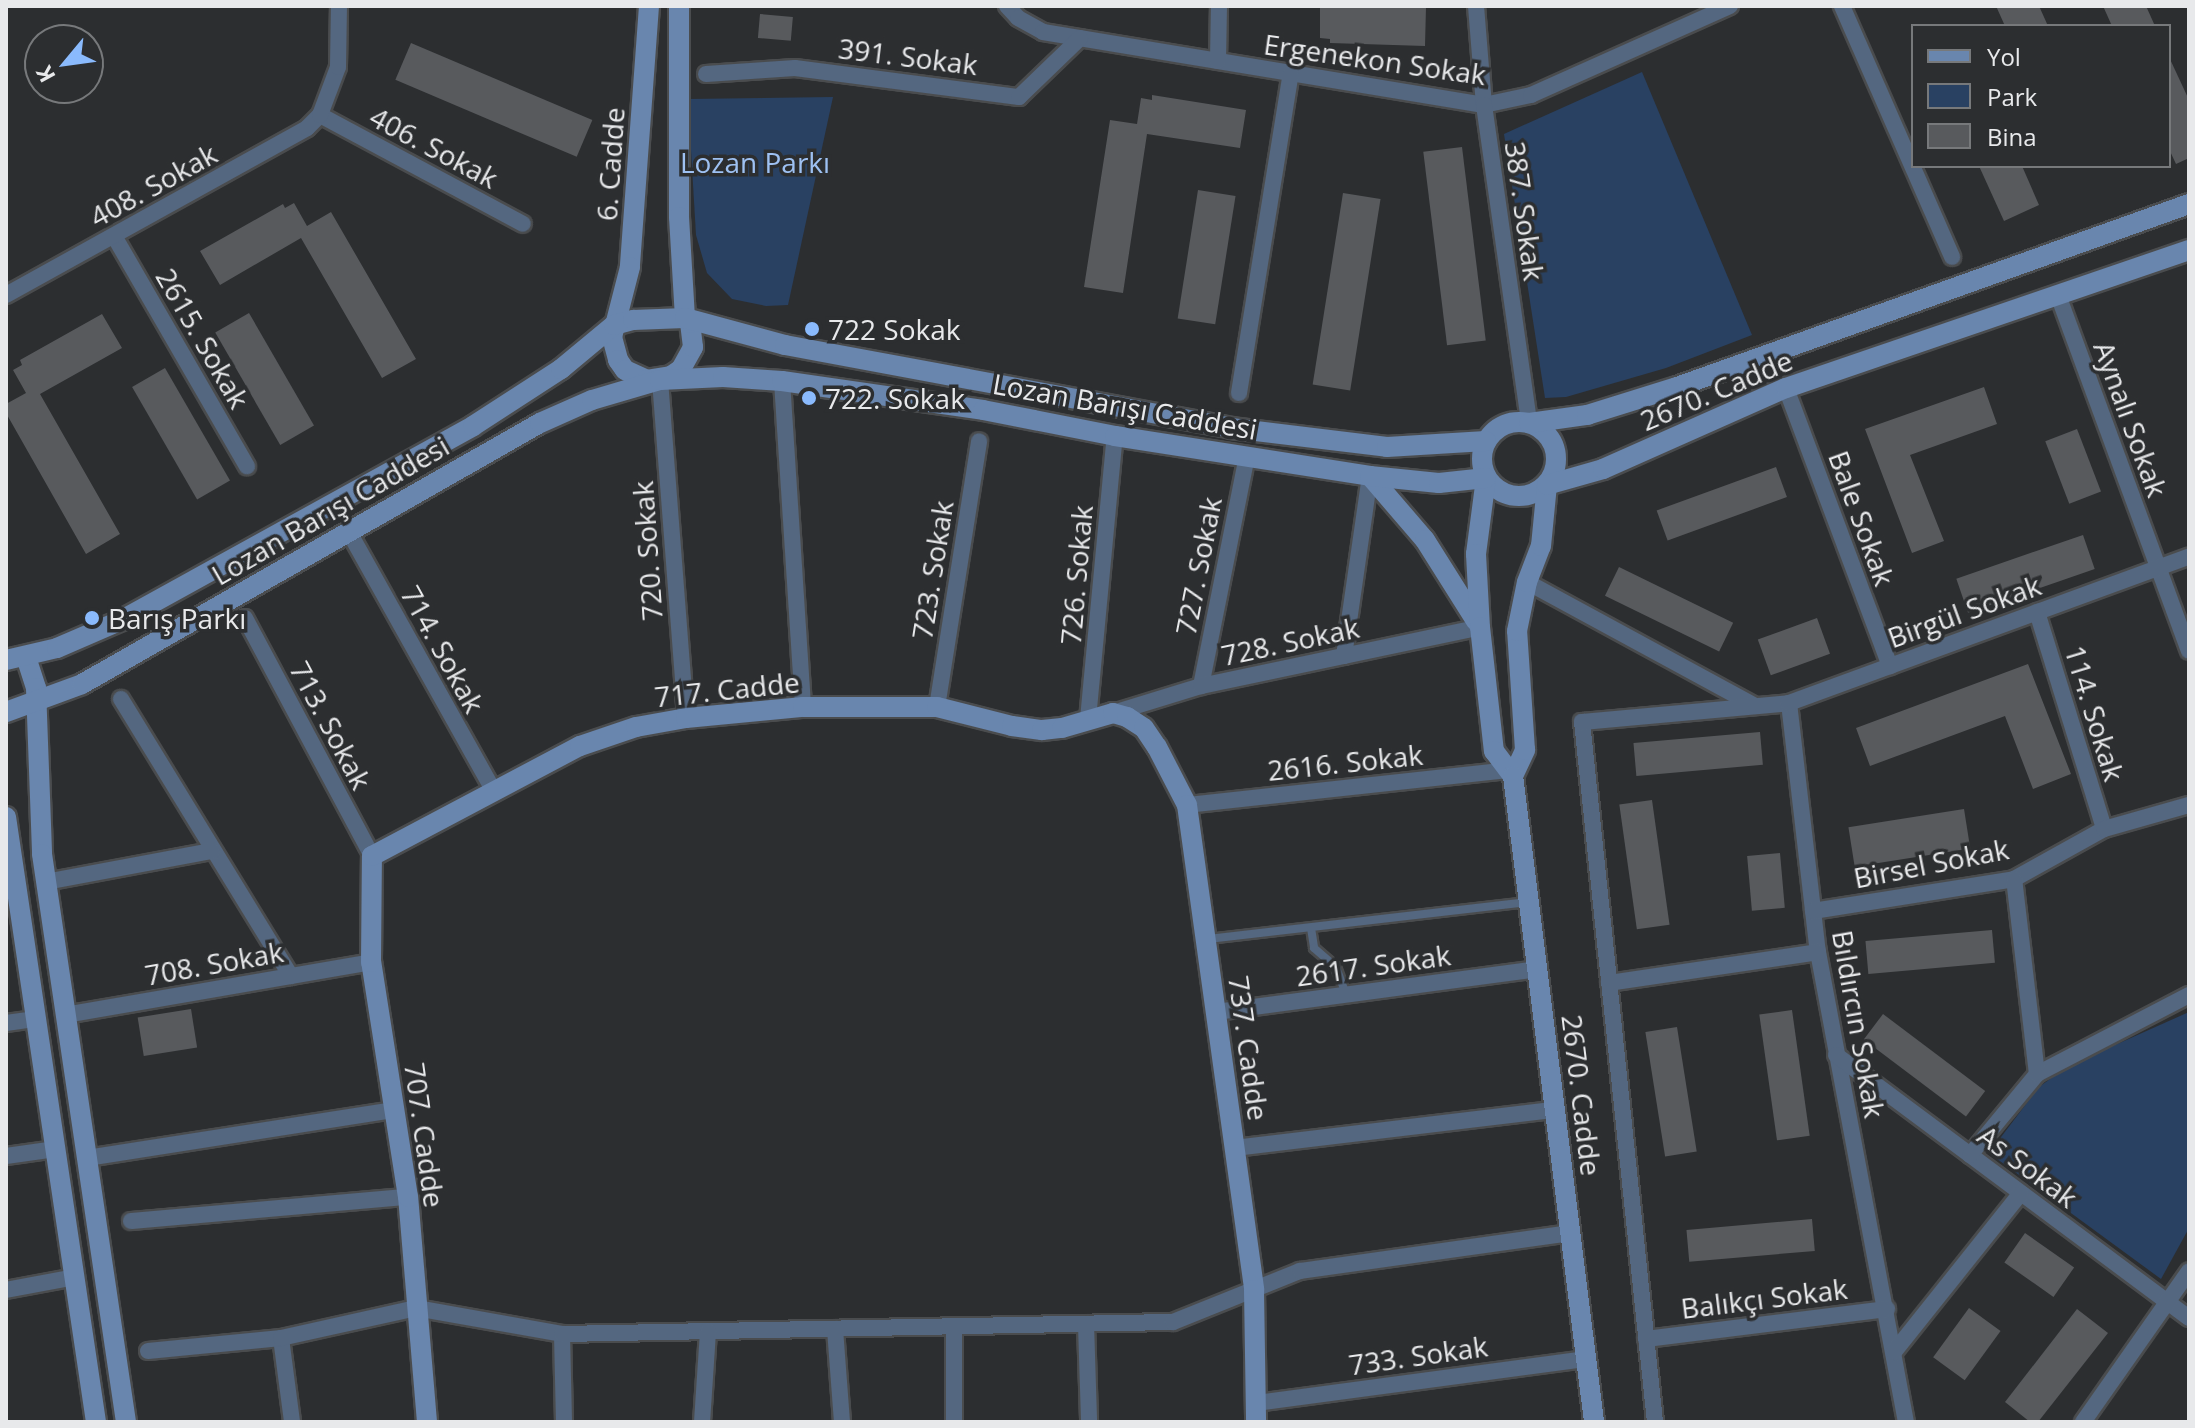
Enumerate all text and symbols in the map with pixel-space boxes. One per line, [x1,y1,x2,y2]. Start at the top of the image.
north arrow [24,24,104,104]
legend [1911,24,2171,168]
street label: Ergenekon Sokak [1262,27,1488,91]
street label: 391. Sokak [837,31,979,81]
text: Yol [1987,40,2021,73]
text: K [28,61,61,88]
text: Park [1987,80,2037,113]
street label: 406. Sokak [364,99,504,195]
street label: 6. Cadde [589,106,631,222]
text: Bina [1987,120,2037,153]
street label: 408. Sokak [84,136,222,234]
street label: 387. Sokak [1499,139,1551,283]
park label: Lozan Parkı [680,145,830,179]
street label: 2615. Sokak [149,262,257,414]
place label: 722 Sokak [828,312,960,346]
marker: 722 Sokak [803,320,821,338]
street label: Aynalı Sokak [2087,337,2175,501]
street label: 2670. Cadde [1635,343,1797,437]
street label: Lozan Barışı Caddesi [990,366,1260,446]
place label: 722. Sokak [825,381,965,415]
marker: 722. Sokak [800,389,818,407]
street label: Lozan Barışı Caddesi [206,428,454,592]
street label: Bale Sokak [1822,446,1902,590]
street label: 720. Sokak [625,480,669,622]
street label: 727. Sokak [1168,494,1228,638]
street label: 723. Sokak [904,498,960,642]
street label: 726. Sokak [1053,504,1099,646]
street label: Birgül Sokak [1883,568,2045,654]
street label: 714. Sokak [394,580,492,718]
place label: Barış Parkı [108,601,246,635]
marker: Barış Parkı [83,609,101,627]
street label: 728. Sokak [1218,610,1362,672]
street label: 114. Sokak [2058,641,2132,785]
street label: 713. Sokak [283,655,379,795]
street label: 717. Cadde [653,665,801,713]
street label: 2616. Sokak [1266,737,1424,787]
street label: Birsel Sokak [1851,832,2011,894]
street label: Bıldırcın Sokak [1826,928,1892,1120]
street label: 708. Sokak [142,934,286,992]
street label: 2617. Sokak [1293,938,1453,992]
street label: 737. Cadde [1222,973,1276,1123]
street label: 2670. Cadde [1555,1013,1609,1177]
street label: 707. Cadde [398,1060,452,1210]
street label: As Sokak [1972,1118,2084,1214]
street label: Balıkçı Sokak [1679,1271,1849,1325]
street label: 733. Sokak [1346,1329,1490,1381]

